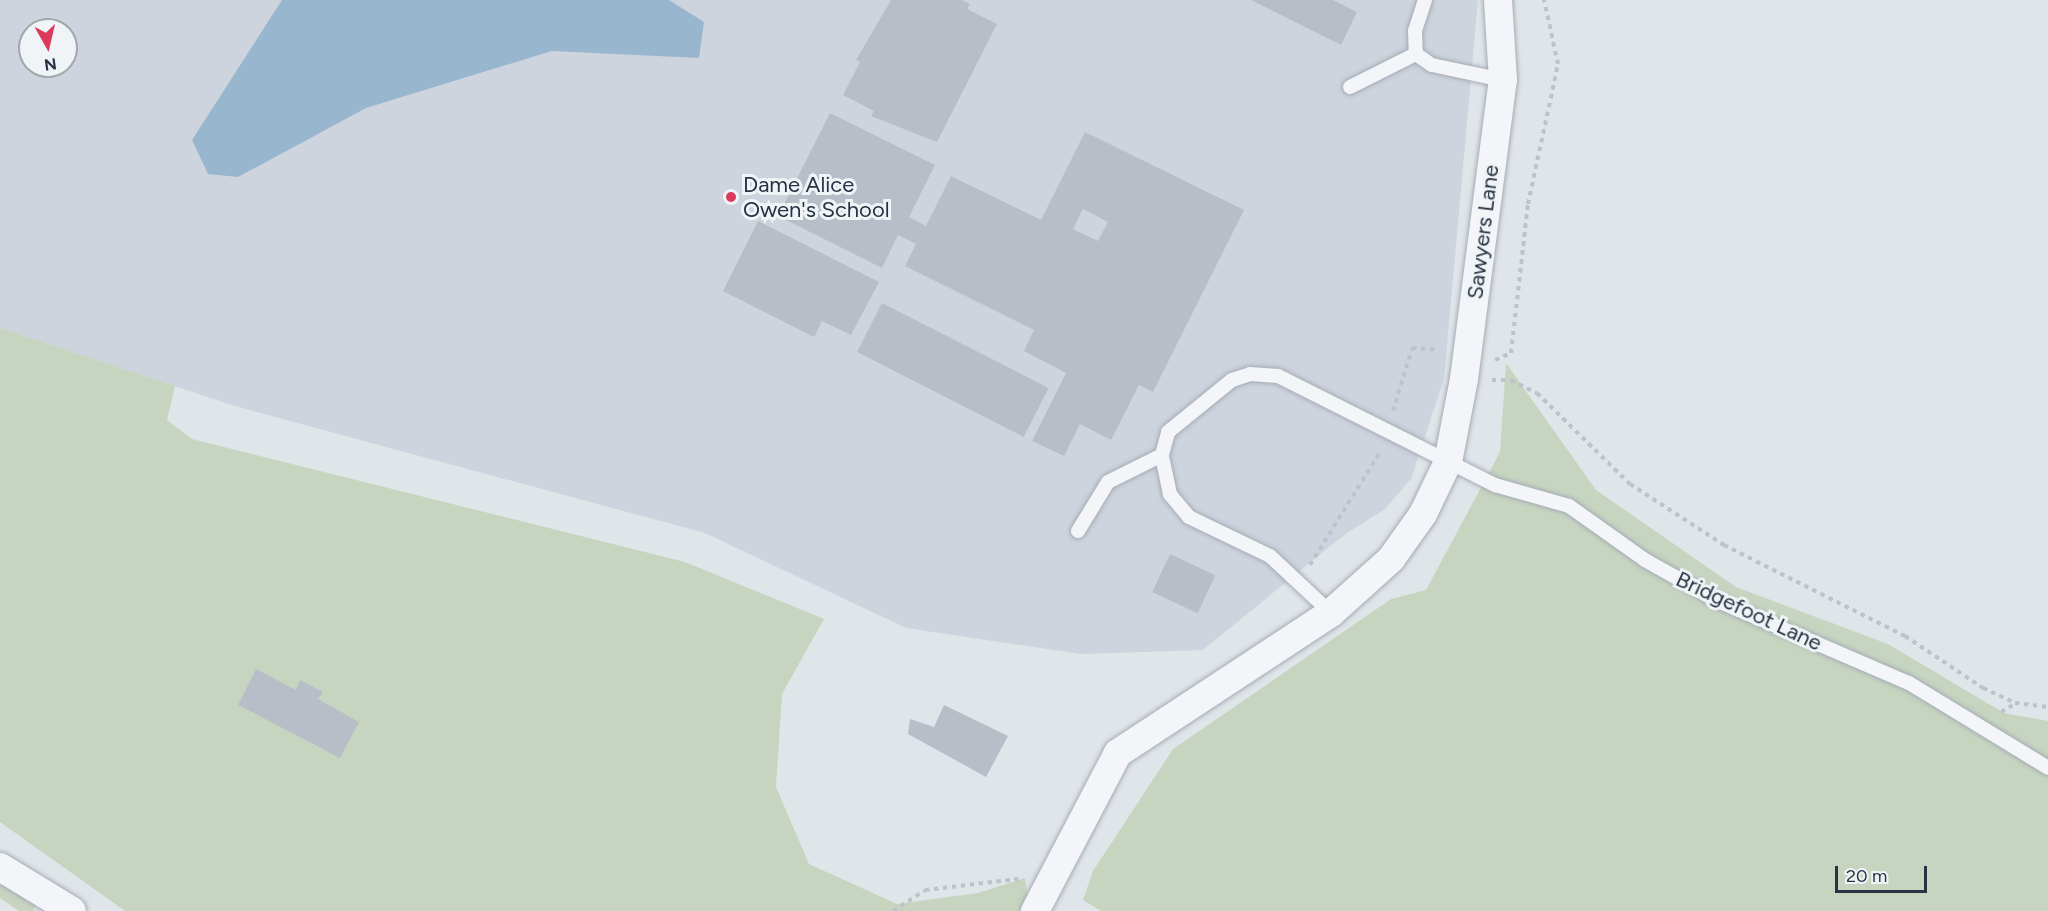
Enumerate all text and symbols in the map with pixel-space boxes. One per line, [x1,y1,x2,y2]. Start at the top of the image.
north arrow [18,18,78,78]
text: N [43,54,58,75]
street label: Sawyers Lane [1462,163,1504,301]
place label: Dame Alice Owen's School [743,171,889,222]
marker: Dame Alice Owen's School [724,190,738,204]
street label: Bridgefoot Lane [1672,566,1826,656]
scale bar [1838,854,1930,892]
text: 20 m [1846,865,1887,887]

